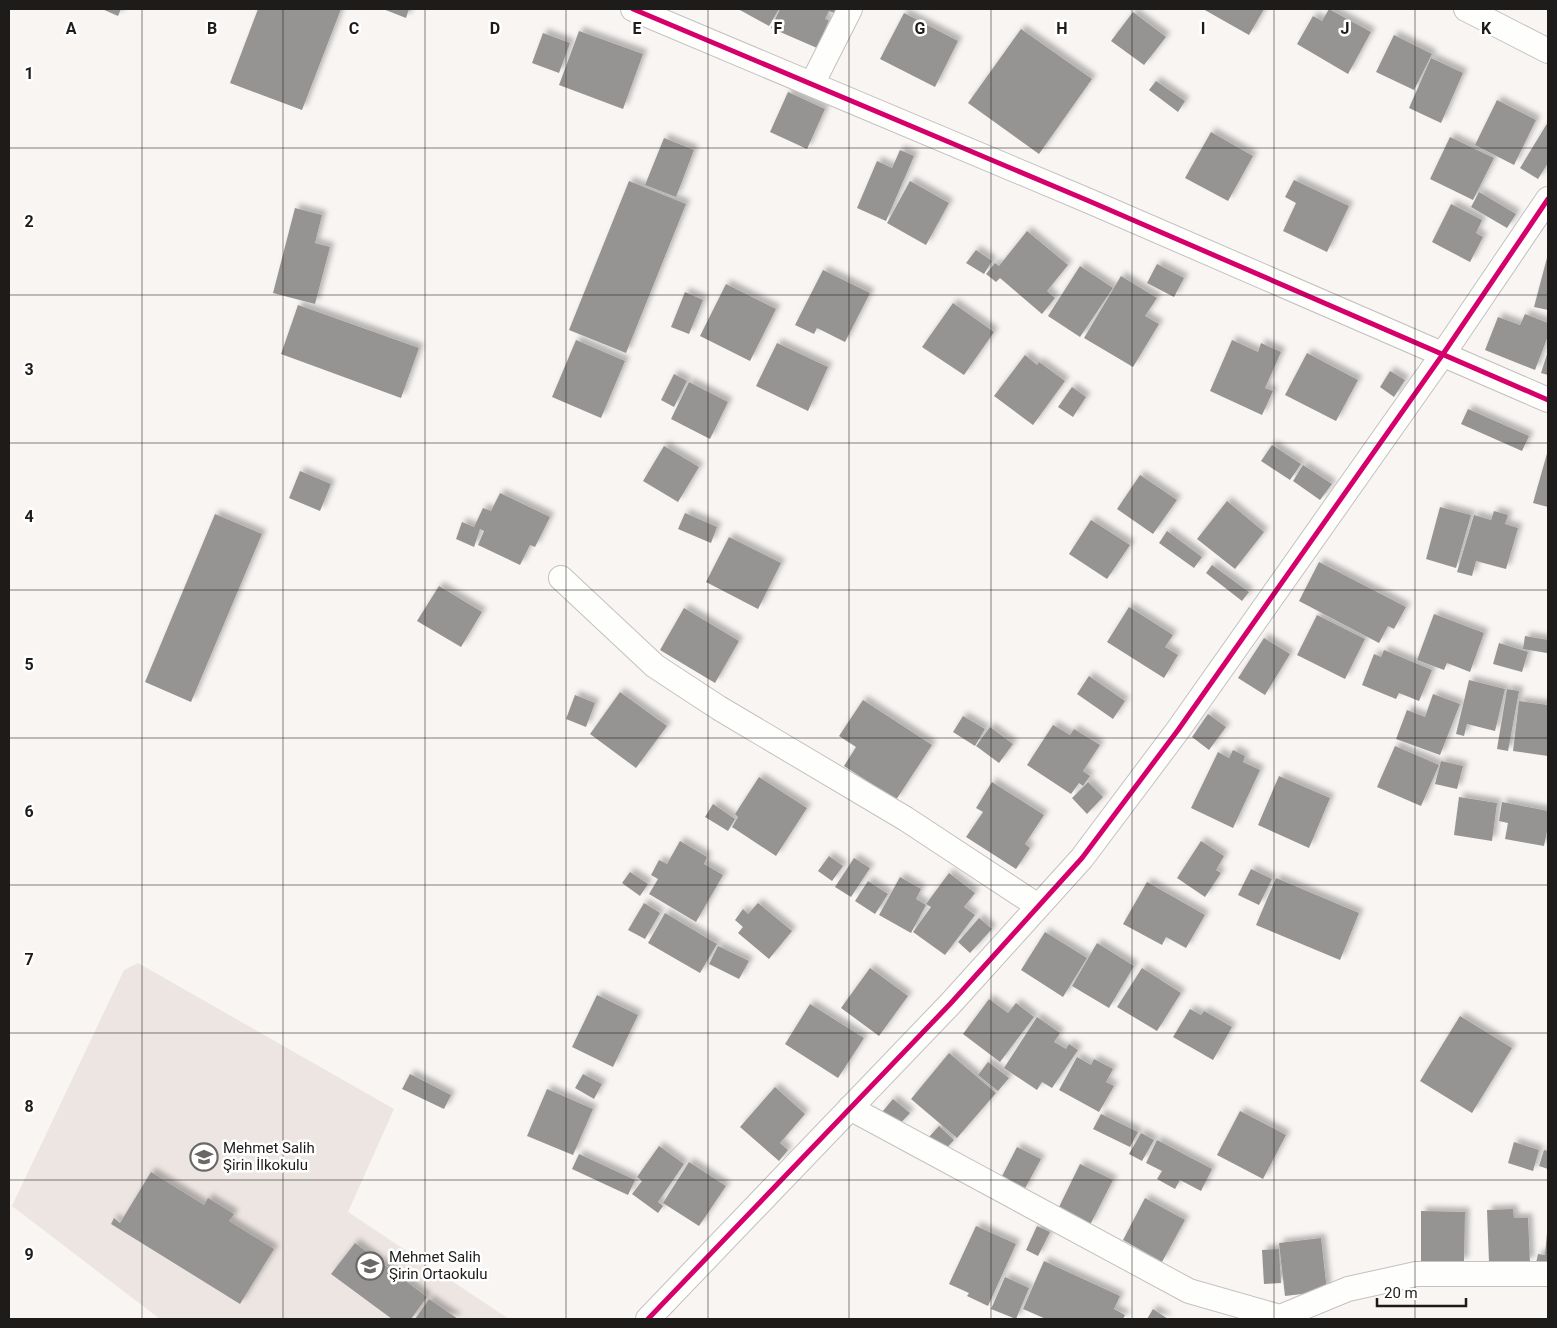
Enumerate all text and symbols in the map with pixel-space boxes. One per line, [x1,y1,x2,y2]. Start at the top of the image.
text: A [66,19,77,38]
text: B [207,19,217,38]
text: C [349,19,359,38]
text: D [490,19,500,38]
text: E [633,19,642,38]
text: F [774,19,783,38]
text: G [915,19,926,38]
text: H [1056,19,1068,38]
text: I [1201,19,1205,38]
text: J [1341,19,1349,38]
text: K [1481,19,1492,38]
text: 1 [24,64,34,83]
text: 2 [24,212,34,231]
text: 3 [24,360,34,379]
text: 4 [24,507,34,526]
text: 5 [24,655,34,674]
text: 6 [24,802,34,821]
text: 7 [24,950,34,969]
text: 8 [24,1097,34,1116]
place label: Mehmet Salih Şirin İlkokulu [223,1139,315,1174]
school or university icon: Mehmet Salih Şirin İlkokulu [189,1142,219,1172]
text: 9 [24,1245,34,1264]
place label: Mehmet Salih Şirin Ortaokulu [389,1248,487,1283]
school or university icon: Mehmet Salih Şirin Ortaokulu [355,1251,385,1281]
scale bar [1377,1276,1466,1308]
text: 20 m [1384,1284,1418,1302]

